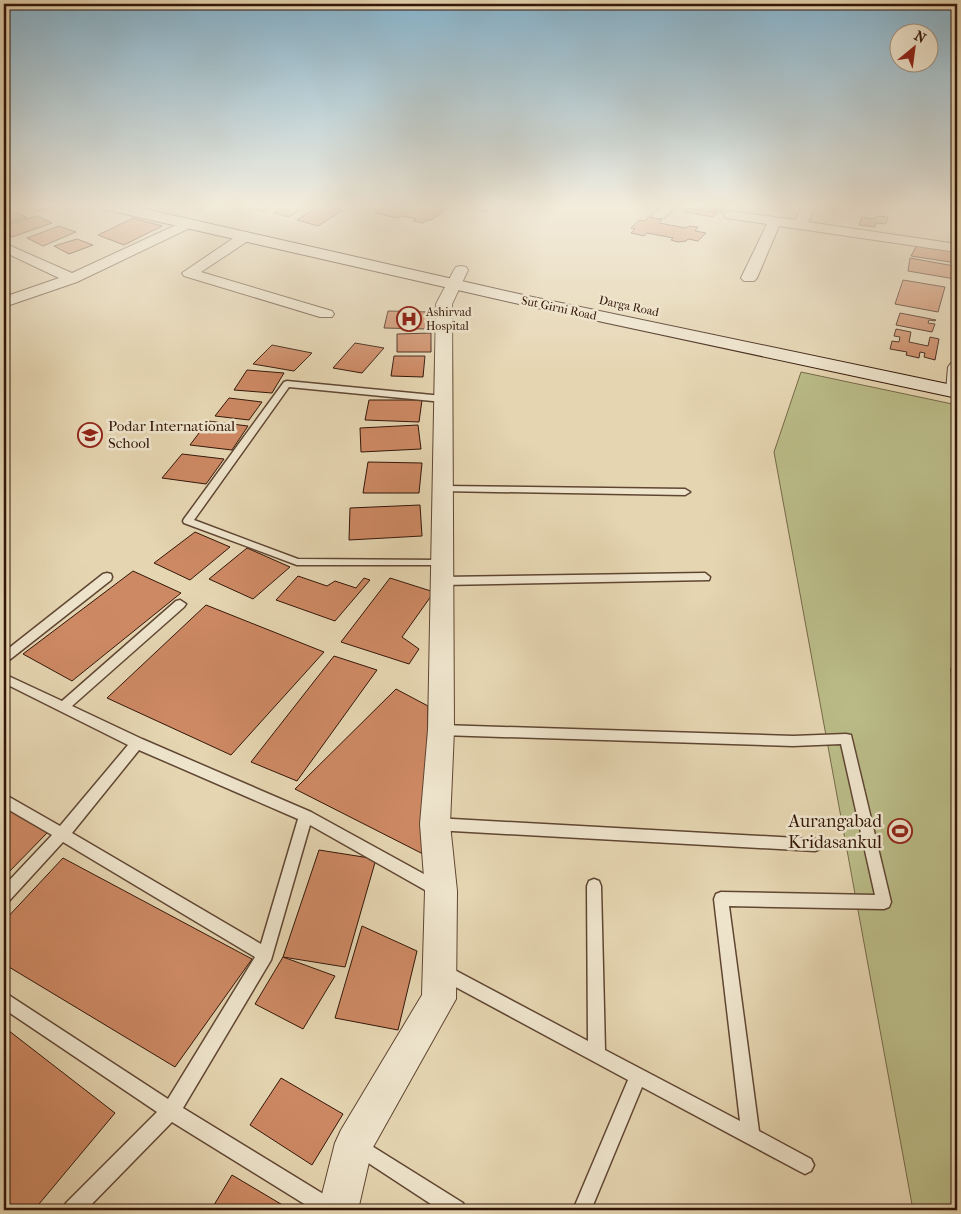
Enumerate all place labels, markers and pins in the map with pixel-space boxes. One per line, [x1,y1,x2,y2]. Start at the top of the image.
place label: Ashirvad Hospital [425,305,472,333]
hospital icon: Ashirvad Hospital [396,306,422,332]
place label: Podar International School [108,417,235,452]
school or university icon: Podar International School [77,422,103,448]
place label: Aurangabad Kridasankul [787,811,882,853]
sports icon: Aurangabad Kridasankul [887,818,913,844]

